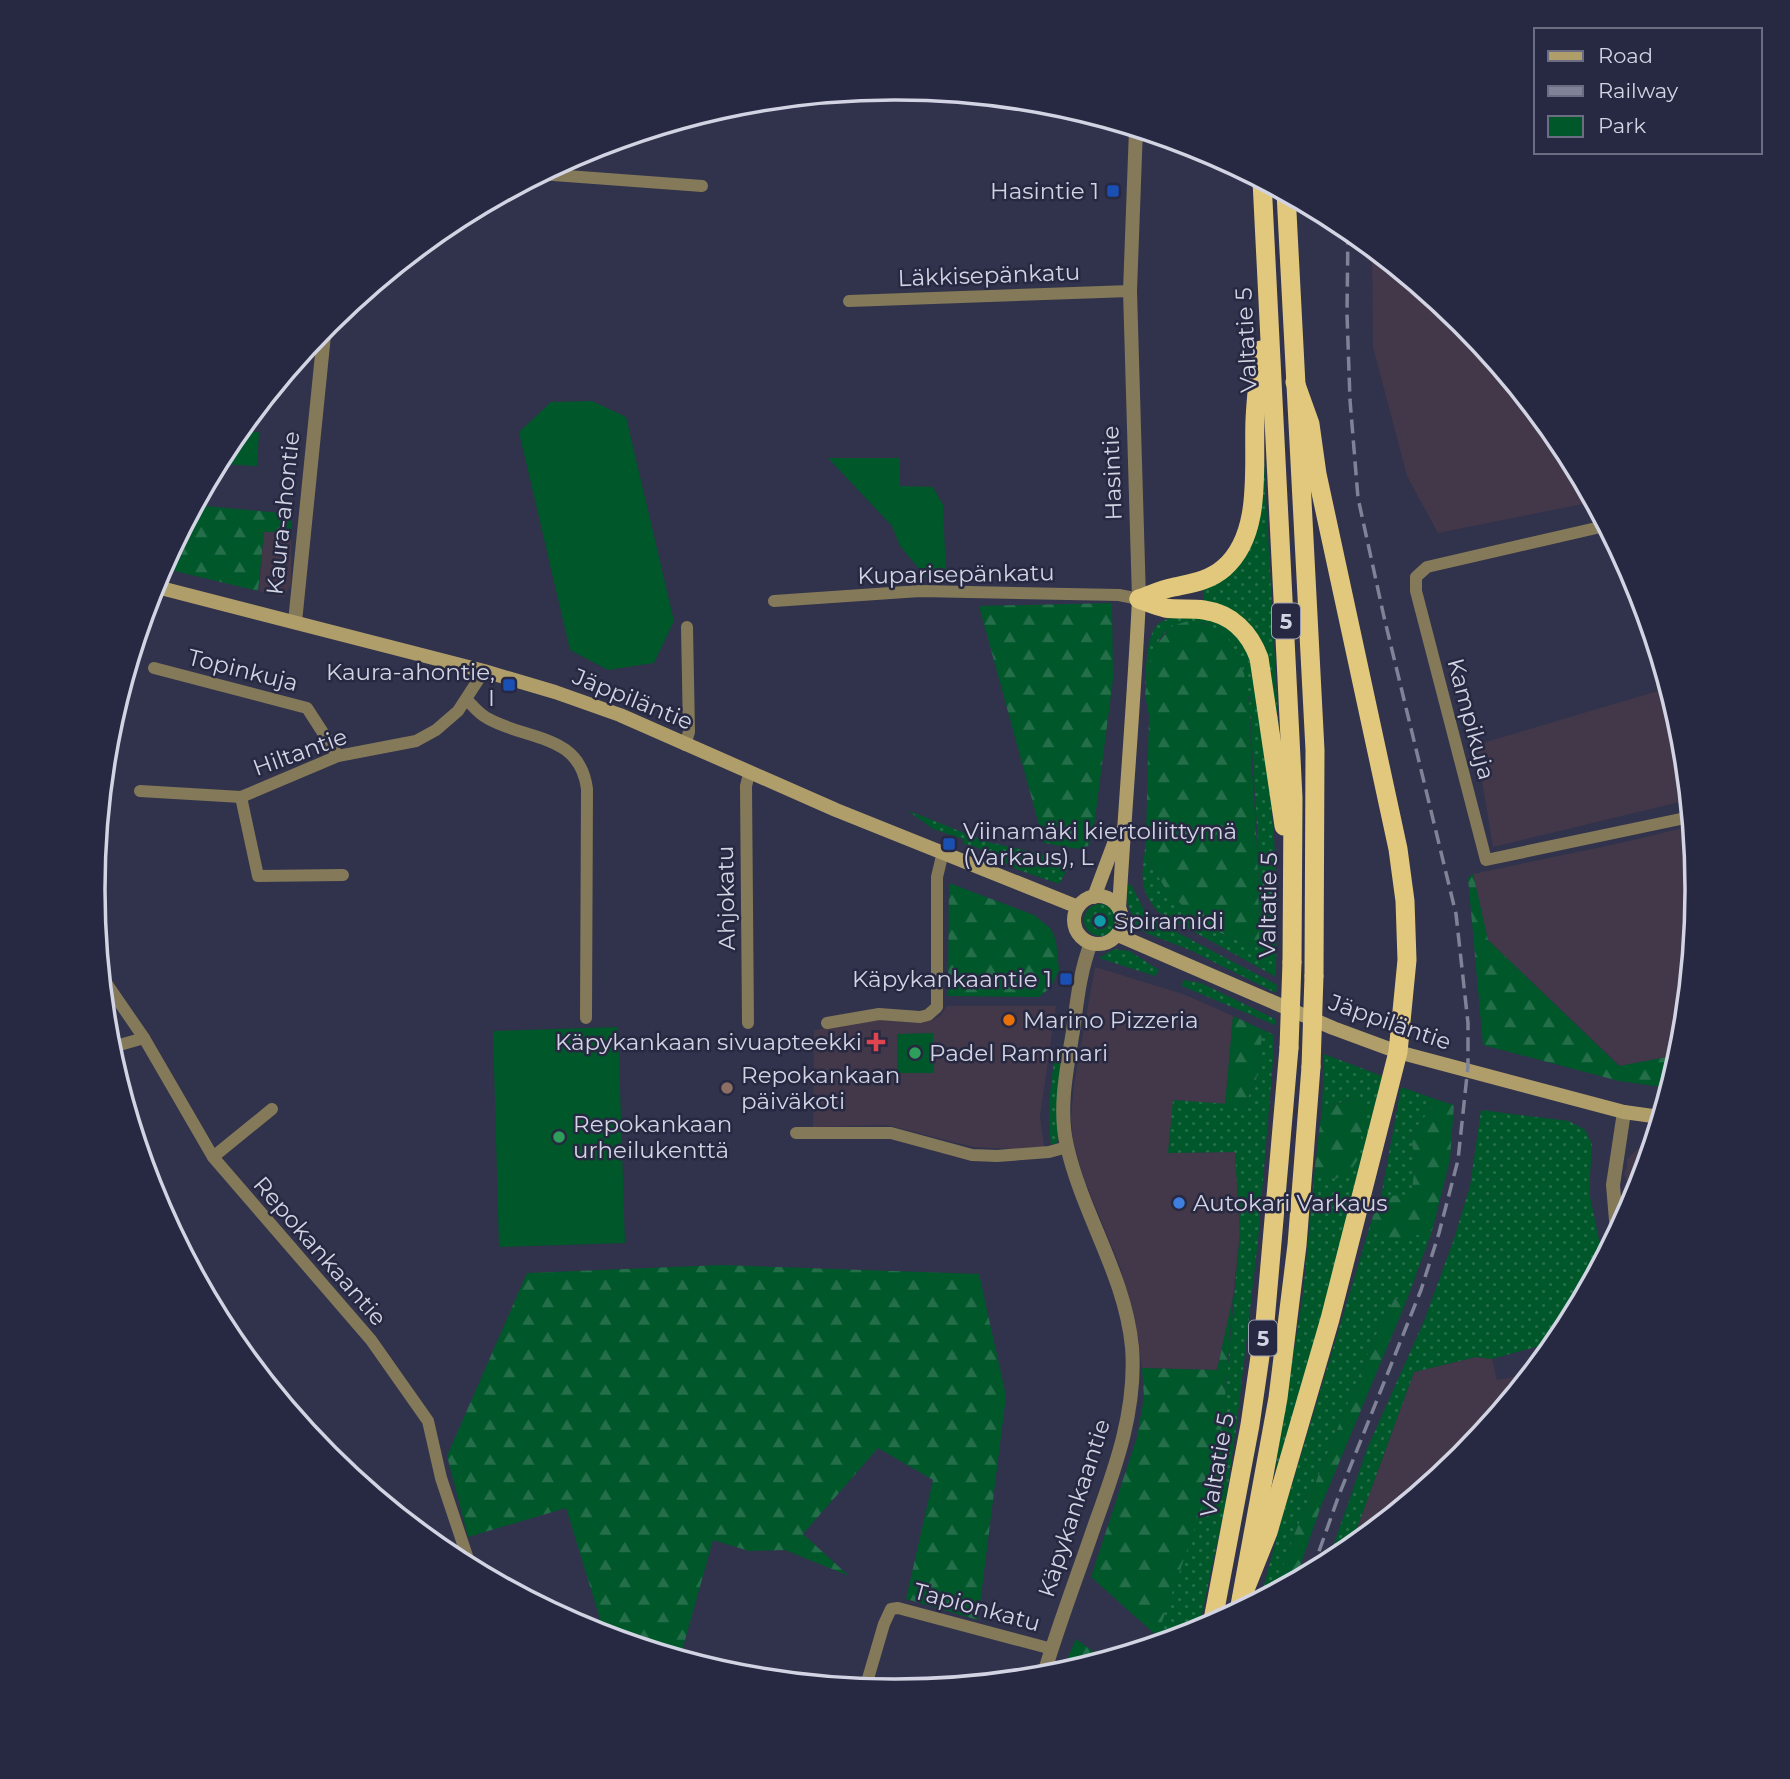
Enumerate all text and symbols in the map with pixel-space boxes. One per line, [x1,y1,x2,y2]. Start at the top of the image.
legend [1534,28,1762,154]
text: Road [1598,43,1653,68]
text: Railway [1598,78,1679,103]
text: Park [1598,113,1646,138]
place label: Hasintie 1 [990,177,1099,205]
marker: Hasintie 1 [1105,183,1121,199]
street label: Läkkisepänkatu [897,258,1081,292]
street label: Valtatie 5 [1229,287,1263,393]
street label: Hasintie [1096,425,1128,521]
street label: Kaura-ahontie [260,430,306,596]
street label: Kuparisepänkatu [857,558,1055,590]
road number: 5 [1272,604,1300,638]
street label: Topinkuja [185,643,301,697]
street label: Kampikuja [1441,655,1501,783]
place label: Kaura-ahontie, I [326,658,495,712]
street label: Jäppiläntie [568,662,697,736]
marker: Kaura-ahontie, I [501,677,517,693]
street label: Hiltantie [249,722,351,782]
place label: Viinamäki kiertoliittymä (Varkaus), L [963,817,1237,871]
marker: Viinamäki kiertoliittymä (Varkaus), L [941,836,957,852]
street label: Ahjokatu [711,845,741,951]
street label: Valtatie 5 [1253,852,1283,958]
place label: Spiramidi [1114,907,1224,935]
marker: Spiramidi [1092,913,1108,929]
place label: Käpykankaantie 1 [852,965,1052,993]
marker: Käpykankaantie 1 [1058,971,1074,987]
street label: Jäppiläntie [1324,988,1455,1056]
place label: Marino Pizzeria [1023,1006,1198,1034]
marker: Marino Pizzeria [1001,1012,1017,1028]
place label: Käpykankaan sivuapteekki [555,1028,862,1056]
marker: Käpykankaan sivuapteekki [868,1034,884,1050]
place label: Padel Rammari [929,1039,1108,1067]
marker: Padel Rammari [907,1045,923,1061]
place label: Repokankaan päiväkoti [741,1061,900,1115]
marker: Repokankaan päiväkoti [719,1080,735,1096]
place label: Repokankaan urheilukenttä [573,1110,732,1164]
marker: Repokankaan urheilukenttä [551,1129,567,1145]
street label: Repokankaantie [247,1171,393,1331]
place label: Autokari Varkaus [1193,1189,1388,1217]
marker: Autokari Varkaus [1171,1195,1187,1211]
road number: 5 [1249,1320,1277,1356]
street label: Valtatie 5 [1194,1411,1240,1519]
street label: Käpykankaantie [1032,1415,1116,1601]
street label: Tapionkatu [911,1577,1043,1637]

